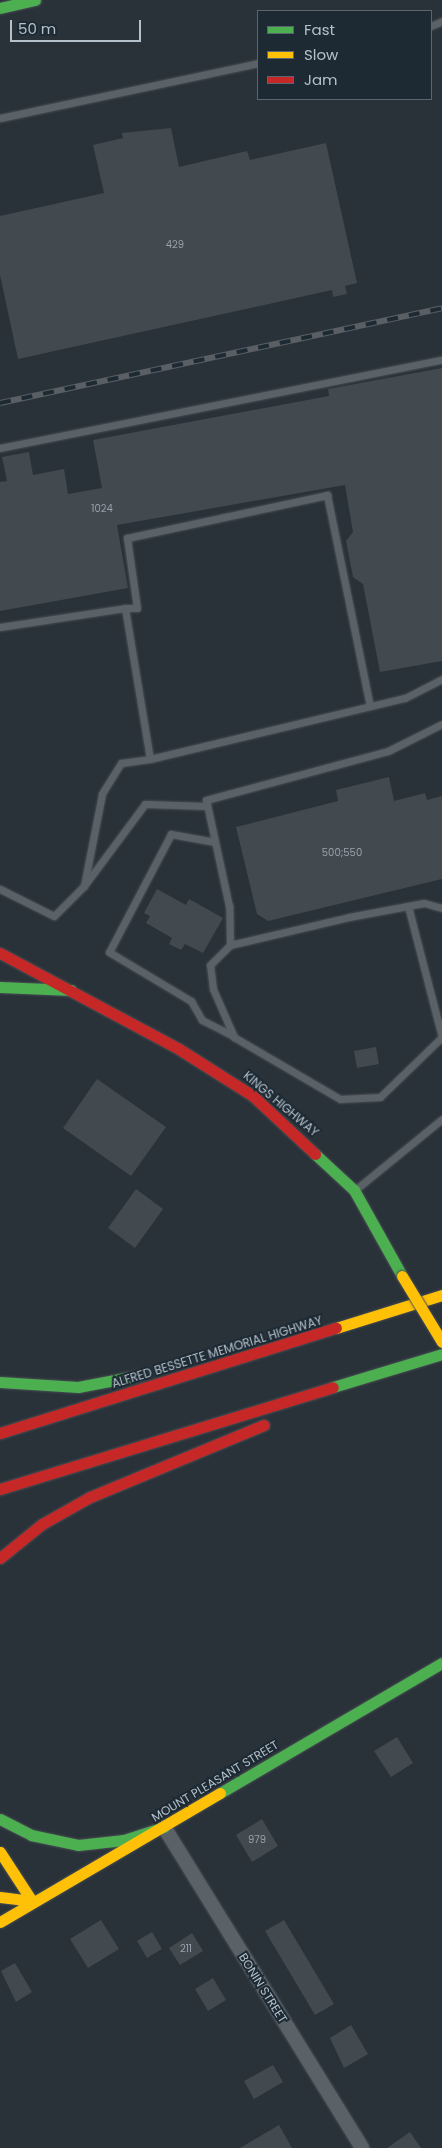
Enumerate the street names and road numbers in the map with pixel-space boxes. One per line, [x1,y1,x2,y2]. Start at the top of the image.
street label: KINGS HIGHWAY [240,1068,322,1140]
street label: ALFRED BESSETTE MEMORIAL HIGHWAY [110,1313,324,1391]
street label: MOUNT PLEASANT STREET [149,1737,281,1825]
street label: BONIN STREET [236,1950,290,2026]

